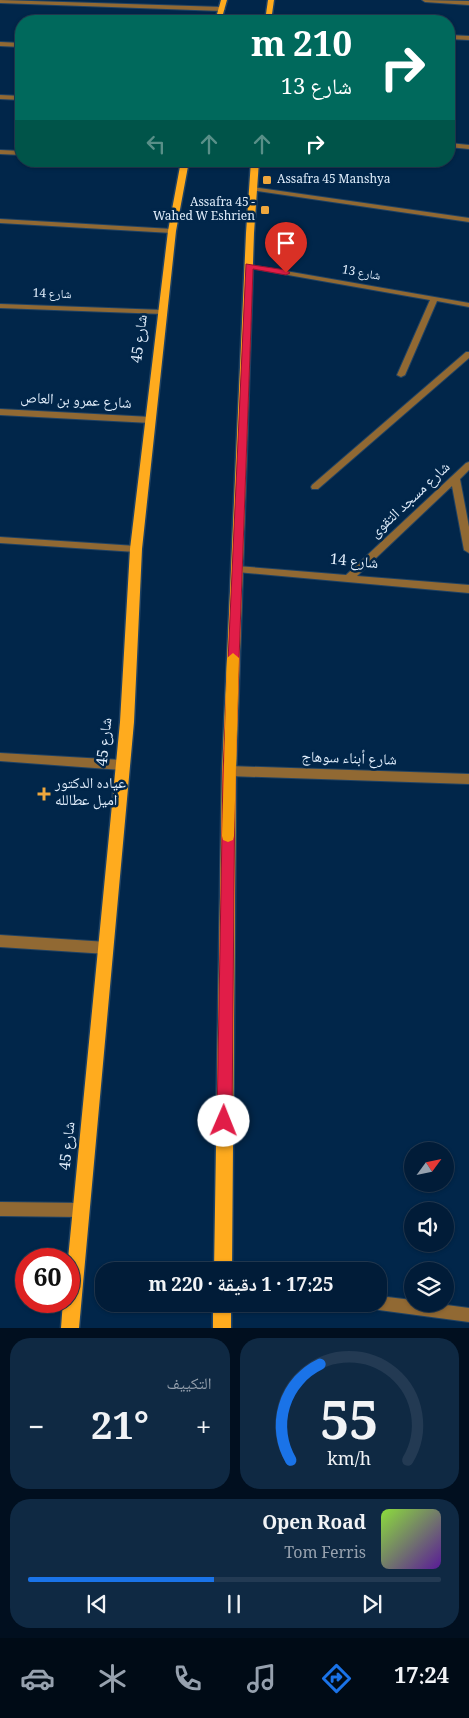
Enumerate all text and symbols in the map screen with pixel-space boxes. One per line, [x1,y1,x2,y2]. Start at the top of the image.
text: 210 m [251,19,352,78]
icon: right [370,35,435,100]
text: شارع 13 [281,70,352,108]
icon: left [142,130,170,158]
icon: ahead [195,130,223,158]
icon: ahead [248,130,276,158]
icon: right [301,130,329,158]
place label: Assafra 45 Manshya [277,170,391,191]
marker: Assafra 45 Manshya [261,174,273,186]
place label: Assafra 45 - Wahed W Eshrien [153,193,255,228]
marker: Assafra 45 - Wahed W Eshrien [259,204,271,216]
pin [265,222,307,273]
icon: arrive [272,229,300,257]
street label: شارع 13 [340,260,382,288]
street label: شارع 14 [32,284,72,306]
street label: شارع 45 [125,313,157,365]
street label: شارع عمرو بن العاص [20,386,132,418]
street label: شارع مسجد التقوى [364,456,458,546]
street label: شارع 14 [329,548,379,578]
street label: شارع 45 [91,716,121,768]
street label: شارع أبناء سوهاج [301,745,397,775]
place label: عياده الدكتور اميل عطالله [54,772,126,815]
marker: عياده الدكتور اميل عطالله [37,787,51,801]
position arrow [197,1094,249,1146]
street label: شارع 45 [54,1120,84,1172]
north arrow [404,1142,454,1192]
map controls [404,1142,454,1312]
button: sound [404,1202,454,1252]
speed limit sign: 60 [15,1248,80,1313]
button: layers [404,1262,454,1312]
text: 17:25 · 1 دقيقة · 220 m [148,1271,334,1303]
text: التكييف [167,1372,212,1399]
text: 55 [320,1383,378,1472]
text: 21° [91,1398,149,1463]
text: − [28,1407,44,1455]
text: + [196,1407,212,1455]
text: km/h [327,1446,371,1476]
text: Open Road [262,1509,366,1541]
text: Tom Ferris [284,1541,366,1568]
icon: previous [83,1590,111,1618]
icon: pause [220,1590,248,1618]
icon: next [358,1590,386,1618]
text: 17:24 [394,1659,449,1697]
icon: car [20,1661,55,1696]
icon: climate [95,1661,130,1696]
icon: phone [170,1661,205,1696]
icon: music [244,1661,279,1696]
icon: directions [319,1661,354,1696]

